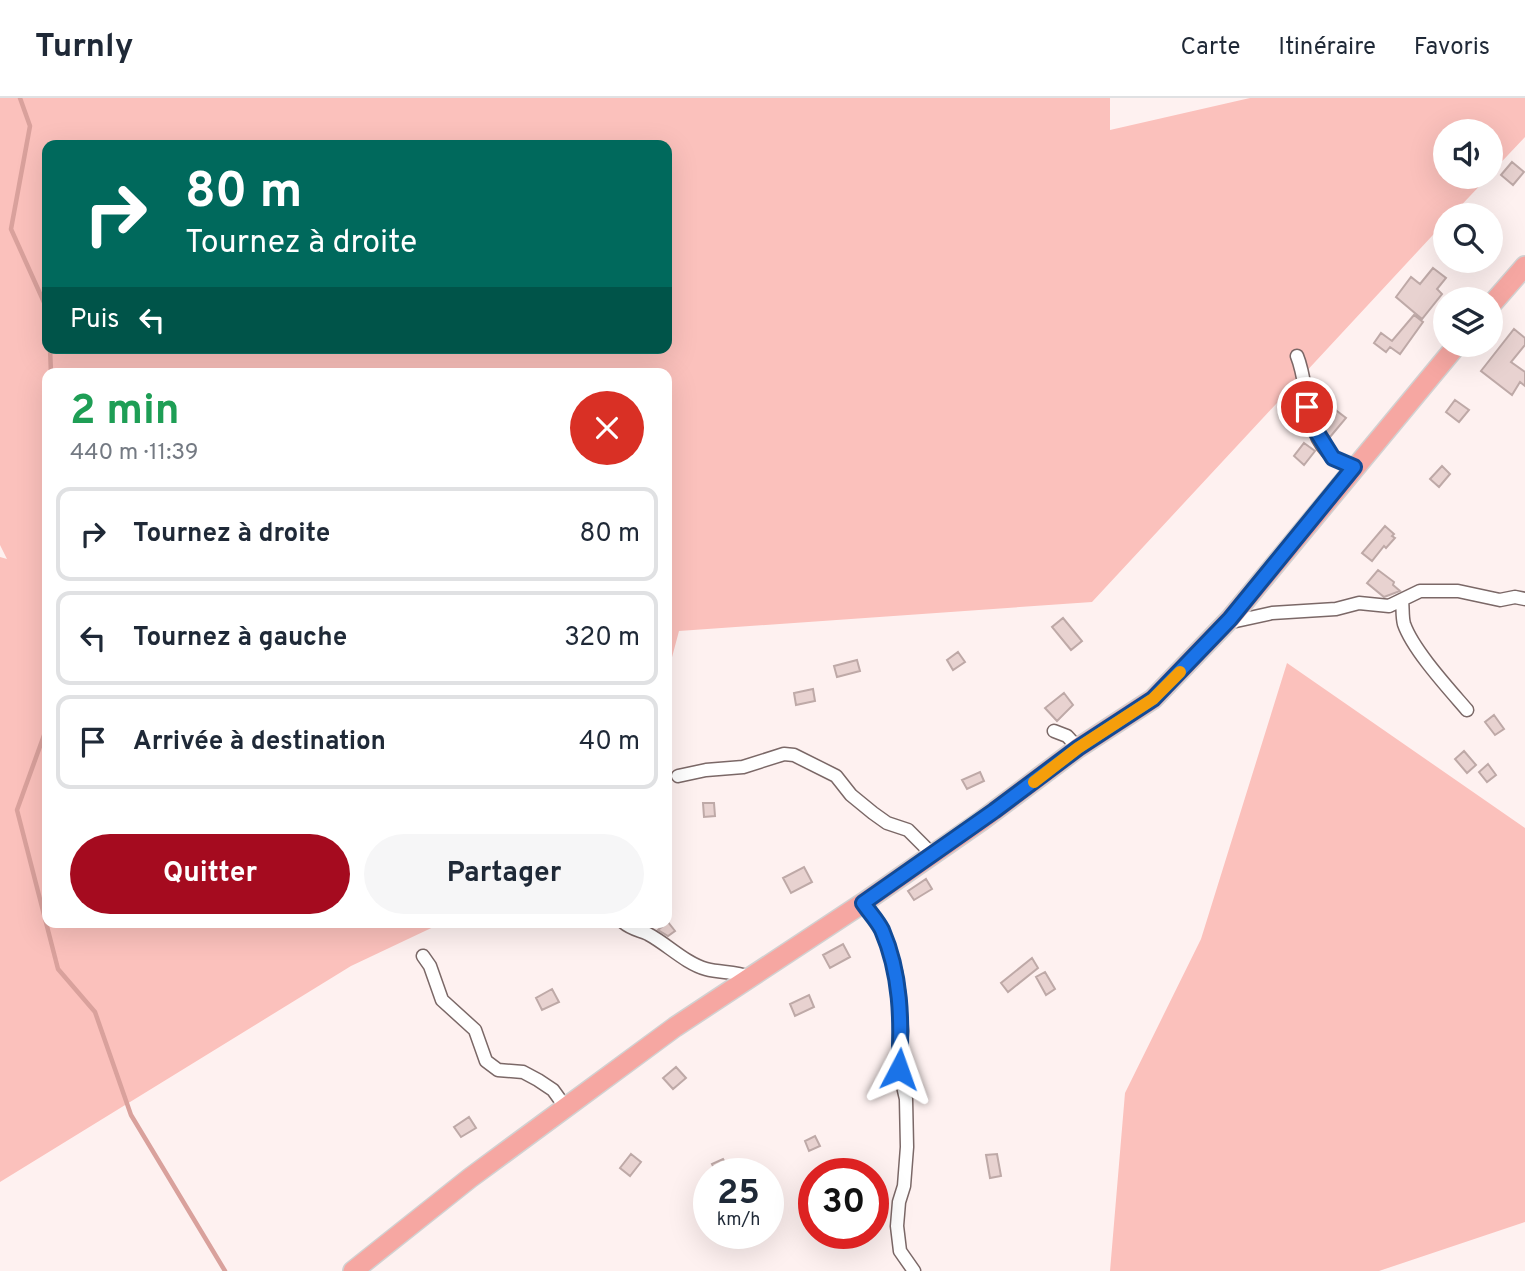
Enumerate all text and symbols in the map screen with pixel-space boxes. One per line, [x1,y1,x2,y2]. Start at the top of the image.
text: Turnly [35,27,133,69]
text: Carte [1180,33,1240,63]
text: Itinéraire [1278,33,1376,63]
text: Favoris [1414,33,1490,63]
map controls [1433,119,1503,357]
button: sound [1433,119,1503,189]
text: 80 m [185,163,302,225]
icon: right [70,168,161,259]
button: search [1433,203,1503,273]
text: Tournez à droite [185,224,417,264]
button: layers [1433,287,1503,357]
icon: left [133,301,171,339]
text: Puis [70,304,119,337]
pin [1277,377,1337,437]
text: 2 min [70,386,180,439]
icon: arrive [1288,388,1326,426]
button: close [570,391,644,465]
text: 440 m · 11:39 [70,439,198,468]
icon: right [74,515,112,553]
text: Tournez à droite [133,518,330,551]
text: 80 m [580,518,640,551]
icon: left [74,619,112,657]
text: Tournez à gauche [133,622,347,655]
text: 320 m [564,622,640,655]
icon: arrive [74,723,112,761]
text: Arrivée à destination [133,726,386,759]
text: 40 m [579,726,640,759]
button: Quitter [70,834,350,914]
button: Partager [364,834,644,914]
position arrow [862,1032,936,1106]
speed limit sign: 30 [798,1158,889,1249]
text: 25 [717,1172,760,1216]
text: km/h [717,1209,760,1232]

